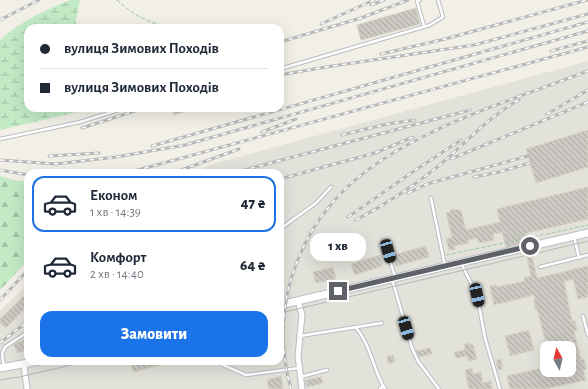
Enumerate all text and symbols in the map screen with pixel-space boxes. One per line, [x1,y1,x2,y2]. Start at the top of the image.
text: вулиця Зимових Походів [64,41,219,56]
text: вулиця Зимових Походів [64,80,219,95]
icon: car [42,186,78,222]
text: Економ [90,188,138,203]
text: 47 ₴ [241,196,266,211]
text: 1 хв · 14:39 [90,206,141,219]
callout: 1 хв [310,233,366,261]
route start [521,237,539,255]
car [379,238,397,264]
text: 1 хв [328,240,348,253]
icon: car [42,248,78,284]
text: Комфорт [90,250,146,265]
text: 64 ₴ [240,258,266,273]
text: 2 хв · 14:40 [90,268,144,281]
route end [329,282,347,300]
car [469,282,485,308]
button: Замовити [40,311,268,357]
car [397,315,415,341]
north arrow [540,341,576,377]
map controls [540,341,576,377]

